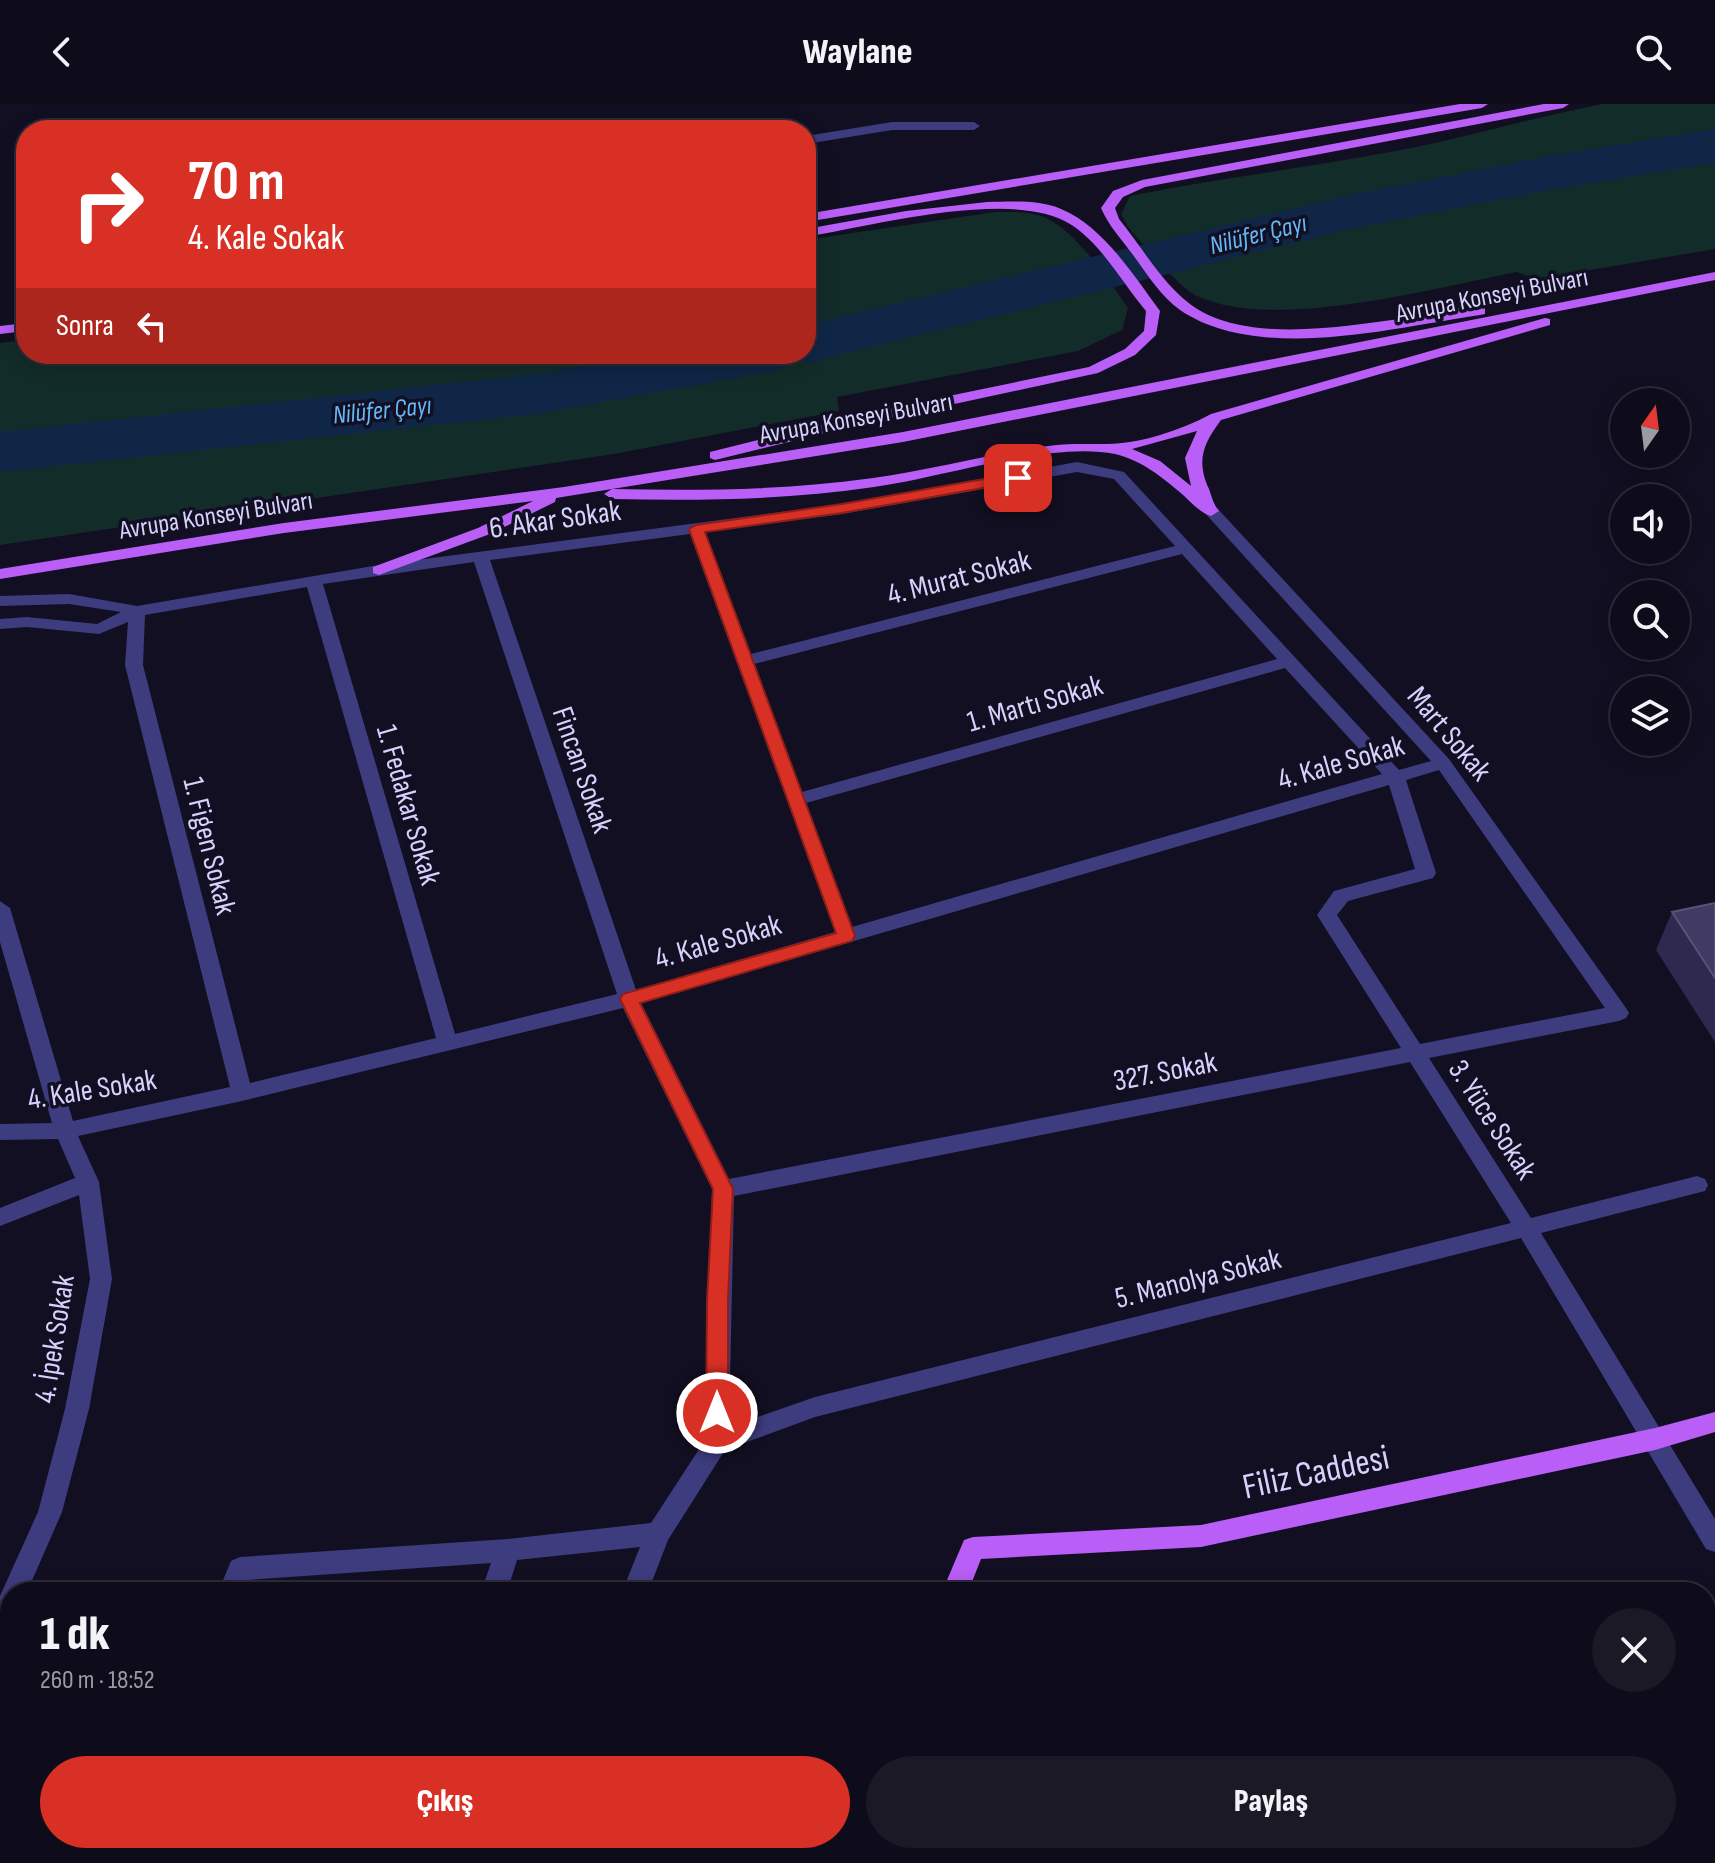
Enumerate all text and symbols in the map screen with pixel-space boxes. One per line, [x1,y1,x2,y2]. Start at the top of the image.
icon: back [40,30,84,74]
icon: search [1631,30,1675,74]
text: Waylane [803,31,912,74]
text: 70 m [188,149,285,216]
icon: right [56,152,160,256]
water label: Nilüfer Çayı [1206,208,1310,262]
text: 4. Kale Sokak [188,217,344,260]
street label: Avrupa Konseyi Bulvarı [1392,262,1591,330]
icon: left [130,304,174,348]
text: Sonra [56,308,114,344]
street label: Avrupa Konseyi Bulvarı [756,387,955,451]
north arrow [1610,388,1690,468]
map controls [1610,388,1690,756]
water label: Nilüfer Çayı [331,390,433,432]
pin [984,444,1052,512]
icon: arrive [996,456,1040,500]
button: sound [1610,484,1690,564]
street label: Avrupa Konseyi Bulvarı [116,485,315,547]
street label: 6. Akar Sokak [487,493,624,547]
street label: 4. Murat Sokak [883,543,1035,613]
button: search [1610,580,1690,660]
street label: 1. Martı Sokak [963,667,1107,741]
button: layers [1610,676,1690,756]
street label: Mart Sokak [1399,680,1499,789]
street label: Fincan Sokak [544,702,620,838]
street label: 1. Fedakar Sokak [368,721,448,890]
street label: 4. Kale Sokak [1273,728,1409,798]
street label: 1. Figen Sokak [175,773,244,919]
street label: 4. Kale Sokak [650,907,786,977]
street label: 327. Sokak [1110,1044,1220,1100]
street label: 3. Yüce Sokak [1440,1053,1544,1187]
street label: 4. Kale Sokak [25,1062,160,1118]
street label: 5. Manolya Sokak [1111,1241,1285,1317]
street label: 4. İpek Sokak [27,1272,83,1406]
position arrow [675,1371,759,1455]
street label: Filiz Caddesi [1239,1437,1393,1509]
text: 1 dk [40,1606,110,1663]
button: close [1592,1608,1676,1692]
text: 260 m · 18:52 [40,1665,155,1696]
button: Çıkış [40,1756,850,1848]
button: Paylaş [866,1756,1676,1848]

